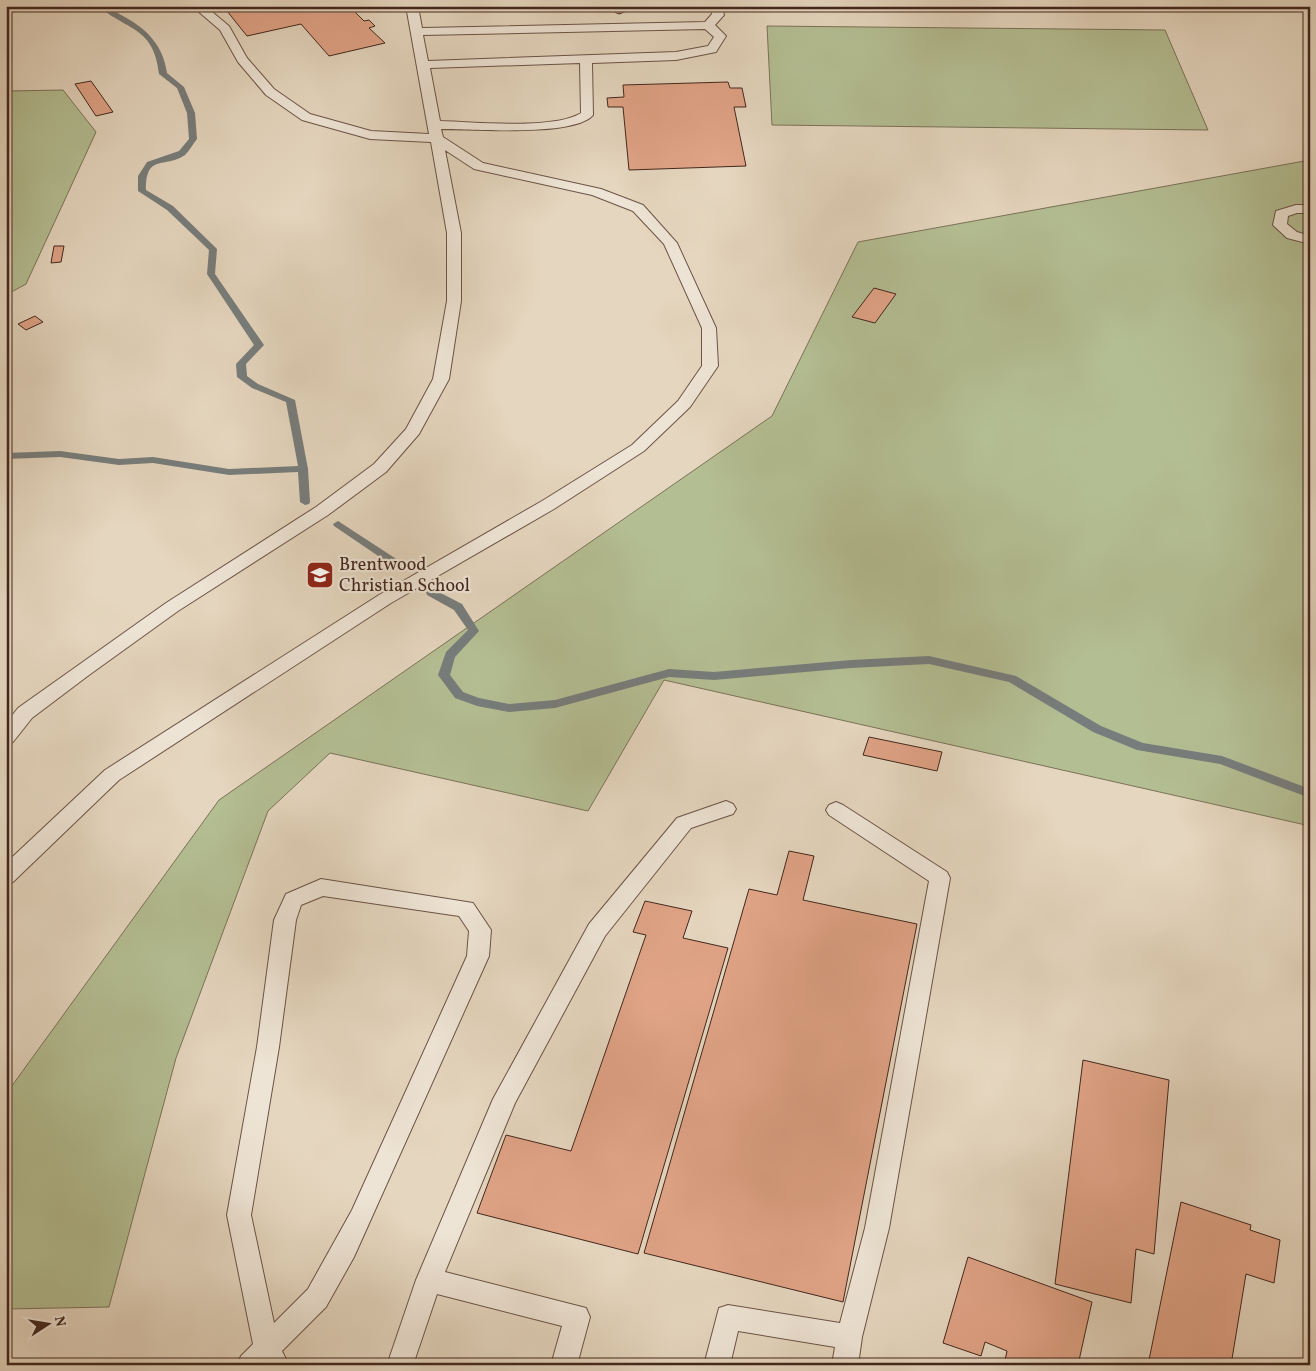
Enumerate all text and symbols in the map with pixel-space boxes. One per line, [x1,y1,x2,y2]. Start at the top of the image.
place label: Brentwood Christian School [339,553,470,599]
school or university icon: Brentwood Christian School [305,560,335,590]
north arrow [22,1298,72,1348]
text: N [49,1315,70,1329]

